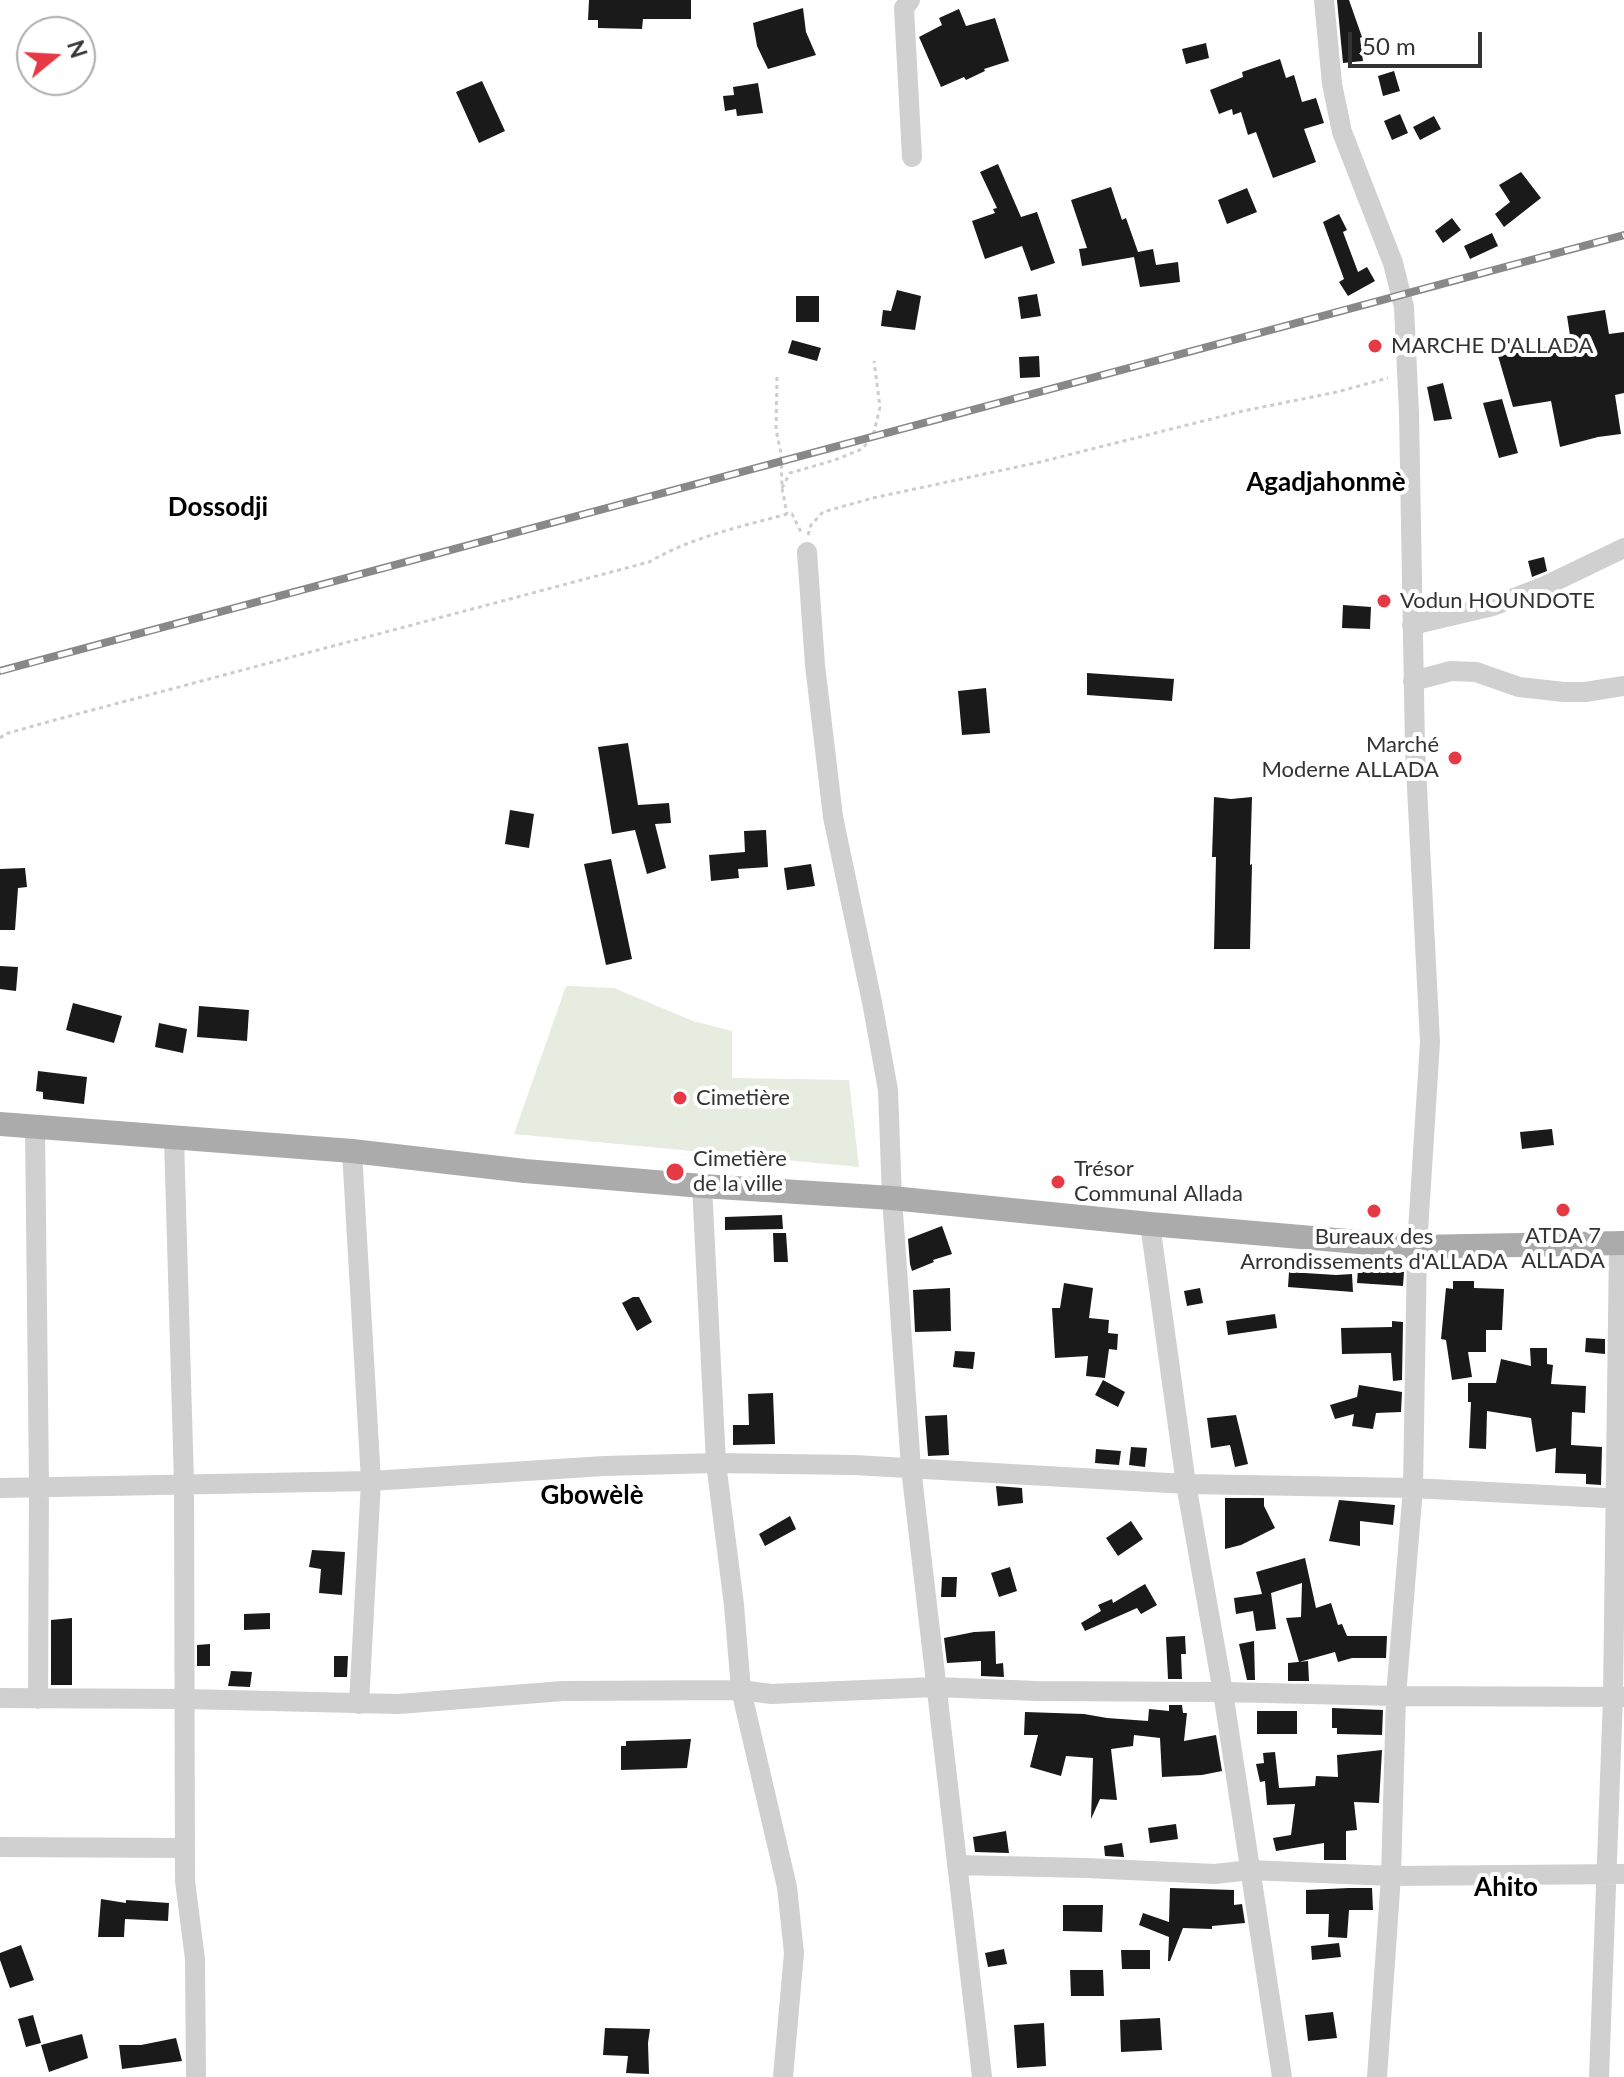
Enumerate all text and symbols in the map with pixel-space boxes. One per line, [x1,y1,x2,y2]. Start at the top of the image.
north arrow [16,16,96,96]
scale bar [1352,16,1486,66]
text: 50 m [1362,31,1416,60]
text: N [62,37,93,61]
place label: MARCHE D'ALLADA [1391,333,1593,359]
marker: MARCHE D'ALLADA [1366,337,1384,355]
district label: Agadjahonmè [1246,467,1406,499]
district label: Dossodji [168,492,268,524]
place label: Vodun HOUNDOTE [1400,588,1595,614]
marker: Vodun HOUNDOTE [1375,592,1393,610]
place label: Marché Moderne ALLADA [1261,732,1439,784]
marker: Marché Moderne ALLADA [1446,749,1464,767]
place label: Cimetière [696,1085,790,1111]
marker: Cimetière [671,1089,689,1107]
place label: Cimetière de la ville [693,1146,787,1198]
place label: Trésor Communal Allada [1074,1156,1243,1208]
marker: Cimetière de la ville [664,1161,686,1183]
marker: Trésor Communal Allada [1049,1173,1067,1191]
marker: ATDA 7 ALLADA [1554,1201,1572,1219]
marker: Bureaux des Arrondissements d'ALLADA [1365,1202,1383,1220]
place label: ATDA 7 ALLADA [1521,1223,1605,1274]
place label: Bureaux des Arrondissements d'ALLADA [1240,1224,1508,1276]
district label: Gbowèlè [540,1480,644,1512]
district label: Ahito [1474,1872,1538,1904]

